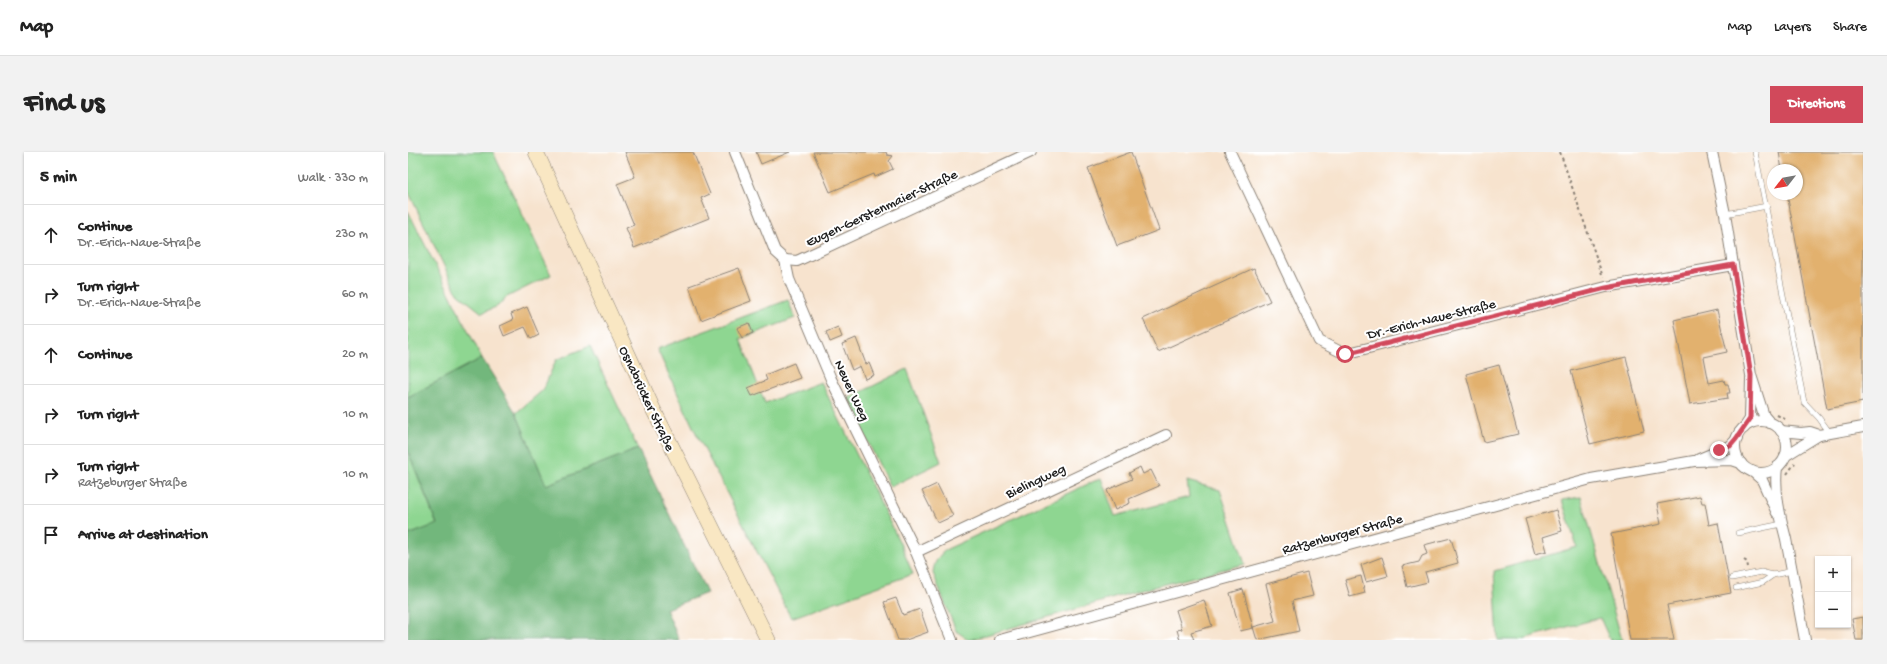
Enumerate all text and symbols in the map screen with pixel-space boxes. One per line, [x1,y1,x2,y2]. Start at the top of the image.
text: Map [20,16,53,39]
text: Map [1728,19,1752,36]
text: Layers [1774,19,1811,36]
text: Share [1833,19,1867,36]
button: Directions [1770,86,1863,123]
text: Find us [24,88,104,121]
north arrow [1767,164,1803,200]
street label: Eugen-Gerstenmaier-Straße [804,166,961,252]
text: 5 min [40,168,77,188]
text: Walk · 330 m [298,171,368,186]
text: Continue [78,218,132,236]
icon: ahead [40,224,62,246]
text: 230 m [335,227,368,242]
text: Dr.-Erich-Naue-Straße [78,236,201,251]
text: Turn right [78,278,138,296]
icon: right [40,284,62,306]
text: 60 m [342,287,368,302]
text: Dr.-Erich-Naue-Straße [78,296,201,311]
street label: Dr.-Erich-Naue-Straße [1365,296,1498,345]
icon: ahead [40,344,62,366]
street label: Osnabrücker Straße [614,344,678,455]
route start [1336,345,1354,363]
text: Continue [78,346,132,364]
text: 20 m [342,347,368,362]
street label: Neuer Weg [829,358,872,424]
icon: right [40,404,62,426]
text: Turn right [78,406,138,424]
text: 10 m [343,407,368,422]
route end [1710,441,1728,459]
text: Turn right [78,458,138,476]
street label: Bielingweg [1002,461,1069,504]
icon: right [40,464,62,486]
text: 10 m [343,467,368,482]
text: Ratzeburger Straße [78,476,187,491]
street label: Ratzenburger Straße [1281,511,1405,560]
icon: arrive [40,524,62,546]
text: Arrive at destination [78,526,208,544]
map controls [1815,556,1851,628]
button: + [1815,556,1851,592]
button: − [1815,592,1851,628]

